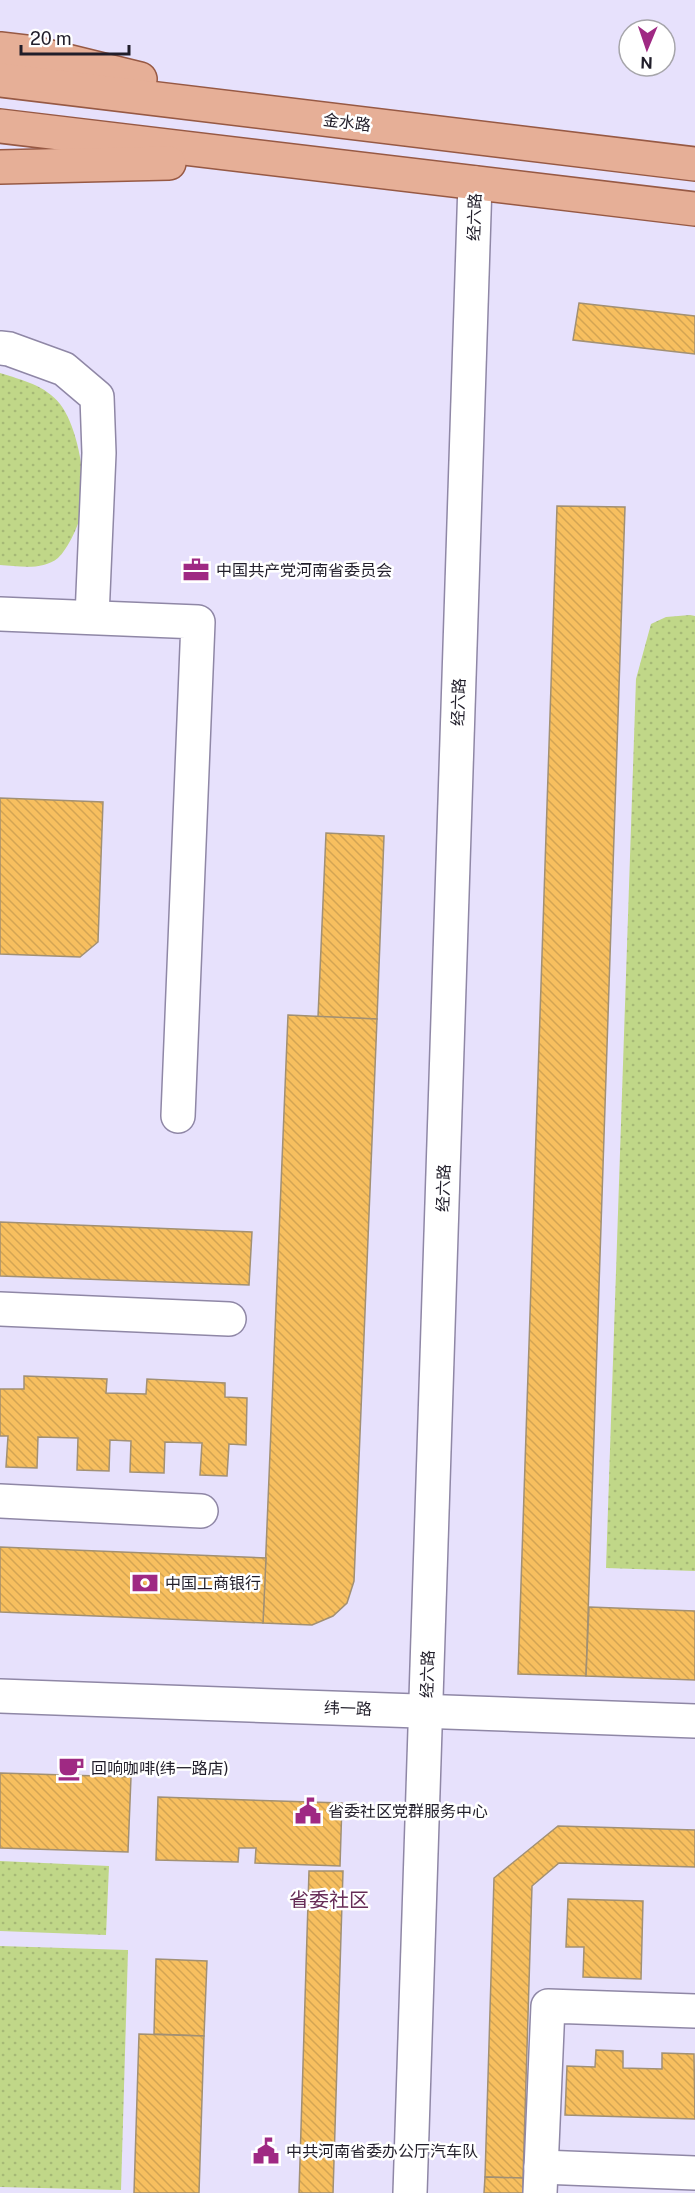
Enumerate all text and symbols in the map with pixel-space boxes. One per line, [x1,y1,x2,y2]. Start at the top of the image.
scale bar [21,18,129,56]
north arrow [617,18,677,78]
text: 20 m [30,28,72,49]
text: N [640,53,653,72]
street label: 金水路 [322,110,372,135]
street label: 经六路 [464,193,485,241]
office icon: 中国共产党河南省委员会 [181,555,211,585]
place label: 中国共产党河南省委员会 [216,561,392,580]
street label: 经六路 [448,678,469,726]
street label: 经六路 [433,1164,454,1212]
bank icon: 中国工商银行 [130,1568,160,1598]
place label: 中国工商银行 [165,1574,261,1593]
street label: 经六路 [417,1650,438,1698]
street label: 纬一路 [324,1698,372,1719]
cafe icon: 回响咖啡(纬一路店) [56,1753,86,1783]
place label: 回响咖啡(纬一路店) [91,1759,229,1778]
public building icon: 省委社区党群服务中心 [293,1796,323,1826]
place label: 省委社区党群服务中心 [328,1802,488,1821]
district label: 省委社区 [289,1888,369,1912]
public building icon: 中共河南省委办公厅汽车队 [251,2136,281,2166]
place label: 中共河南省委办公厅汽车队 [286,2142,478,2161]

